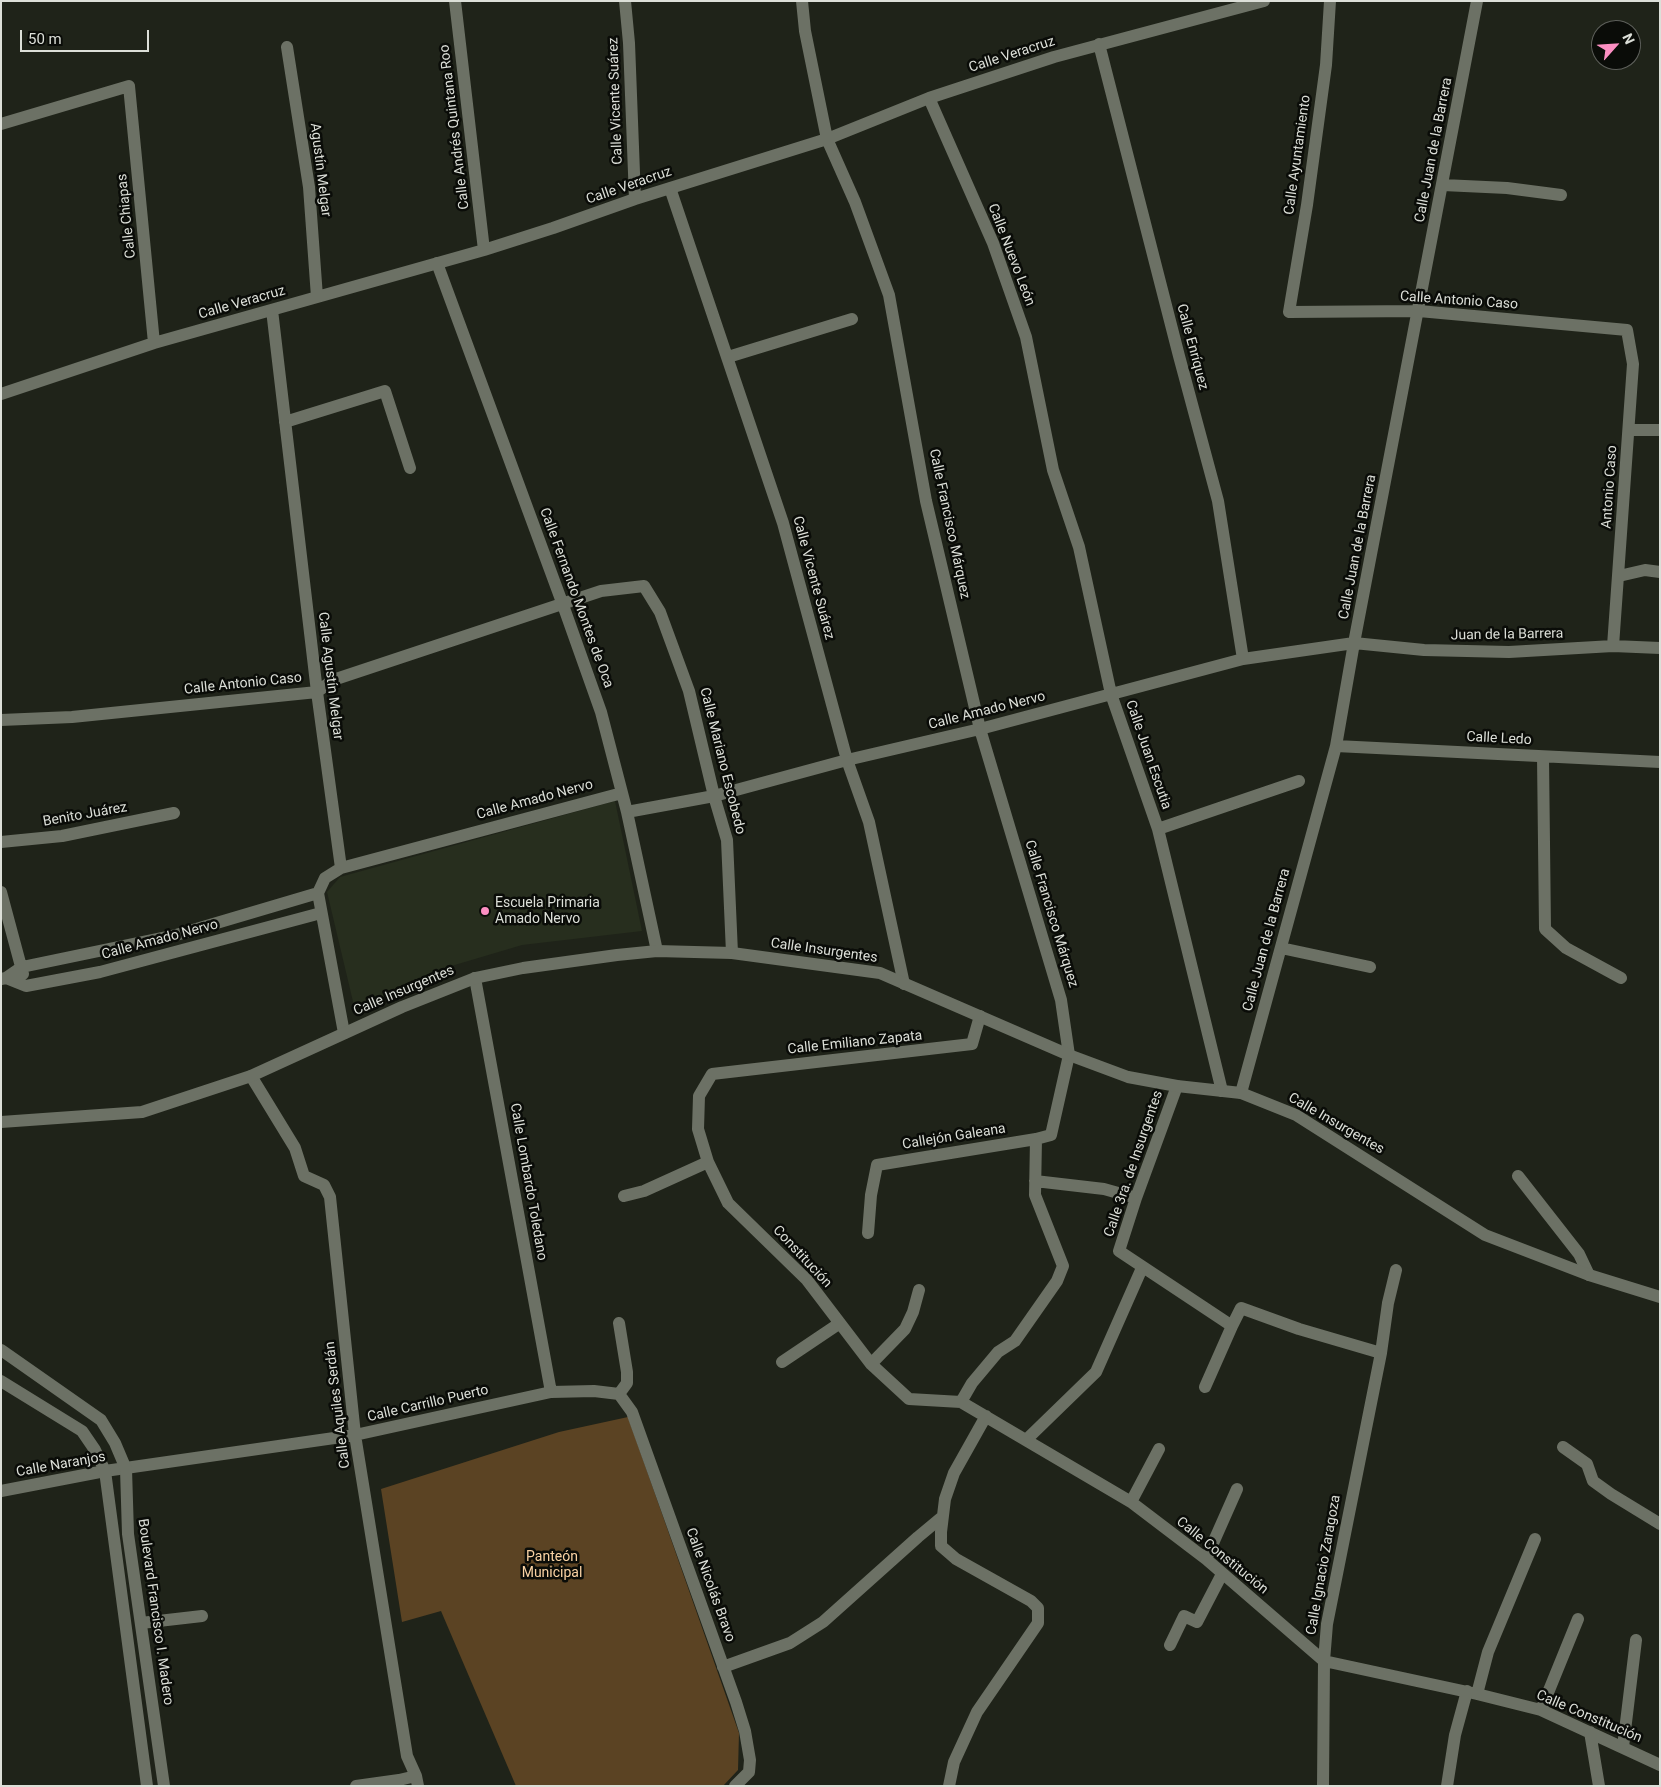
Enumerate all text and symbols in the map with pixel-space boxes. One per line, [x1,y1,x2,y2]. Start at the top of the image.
scale bar [22,20,151,52]
north arrow [1591,20,1641,70]
text: 50 m [28,30,62,48]
text: N [1619,31,1638,47]
street label: Calle Veracruz [967,33,1057,77]
street label: Calle Vicente Suárez [605,37,627,165]
street label: Calle Andrés Quintana Roo [437,44,473,210]
street label: Calle Juan de la Barrera [1412,76,1456,224]
street label: Calle Ayuntamiento [1281,94,1315,216]
street label: Agustín Melgar [306,122,334,218]
street label: Calle Veracruz [584,164,674,208]
street label: Calle Chiapas [114,173,140,259]
street label: Calle Nuevo León [984,201,1038,309]
street label: Calle Veracruz [197,283,287,323]
street label: Calle Antonio Caso [1399,288,1519,314]
street label: Calle Enríquez [1172,302,1212,392]
street label: Antonio Caso [1599,445,1621,529]
street label: Calle Francisco Márquez [925,447,973,601]
street label: Calle Juan de la Barrera [1336,473,1380,621]
street label: Calle Fernando Montes de Oca [536,506,616,690]
street label: Calle Vicente Suárez [788,514,838,642]
street label: Calle Agustín Melgar [314,611,346,741]
street label: Juan de la Barrera [1450,626,1564,644]
street label: Calle Antonio Caso [183,669,303,699]
street label: Calle Mariano Escobedo [696,686,748,836]
street label: Calle Amado Nervo [927,688,1047,734]
street label: Calle Juan Escutia [1121,698,1175,812]
street label: Calle Ledo [1466,729,1532,749]
street label: Calle Amado Nervo [475,776,595,824]
street label: Benito Juárez [42,799,128,831]
street label: Calle Francisco Márquez [1021,838,1081,990]
street label: Calle Juan de la Barrera [1240,867,1294,1013]
place label: Escuela Primaria Amado Nervo [495,895,600,928]
marker: Escuela Primaria Amado Nervo [479,905,491,917]
street label: Calle Amado Nervo [100,916,220,964]
street label: Calle Insurgentes [769,935,879,967]
street label: Calle Insurgentes [351,962,457,1020]
street label: Calle Emiliano Zapata [787,1028,923,1058]
street label: Calle 3ra. de Insurgentes [1101,1089,1167,1239]
street label: Calle Insurgentes [1285,1090,1387,1158]
street label: Calle Lombardo Toledano [506,1102,550,1262]
street label: Callejón Galeana [901,1121,1007,1153]
street label: Constitución [769,1222,835,1292]
street label: Calle Aquiles Serdán [322,1341,354,1469]
street label: Calle Carrillo Puerto [366,1382,490,1426]
street label: Calle Naranjos [15,1449,107,1481]
street label: Calle Ignacio Zaragoza [1303,1494,1345,1636]
street label: Calle Constitución [1173,1514,1271,1598]
street label: Boulevard Francisco I. Madero [134,1518,176,1706]
street label: Calle Nicolás Bravo [682,1526,738,1644]
park label: Panteón Municipal [522,1549,582,1581]
street label: Calle Constitución [1534,1687,1644,1747]

